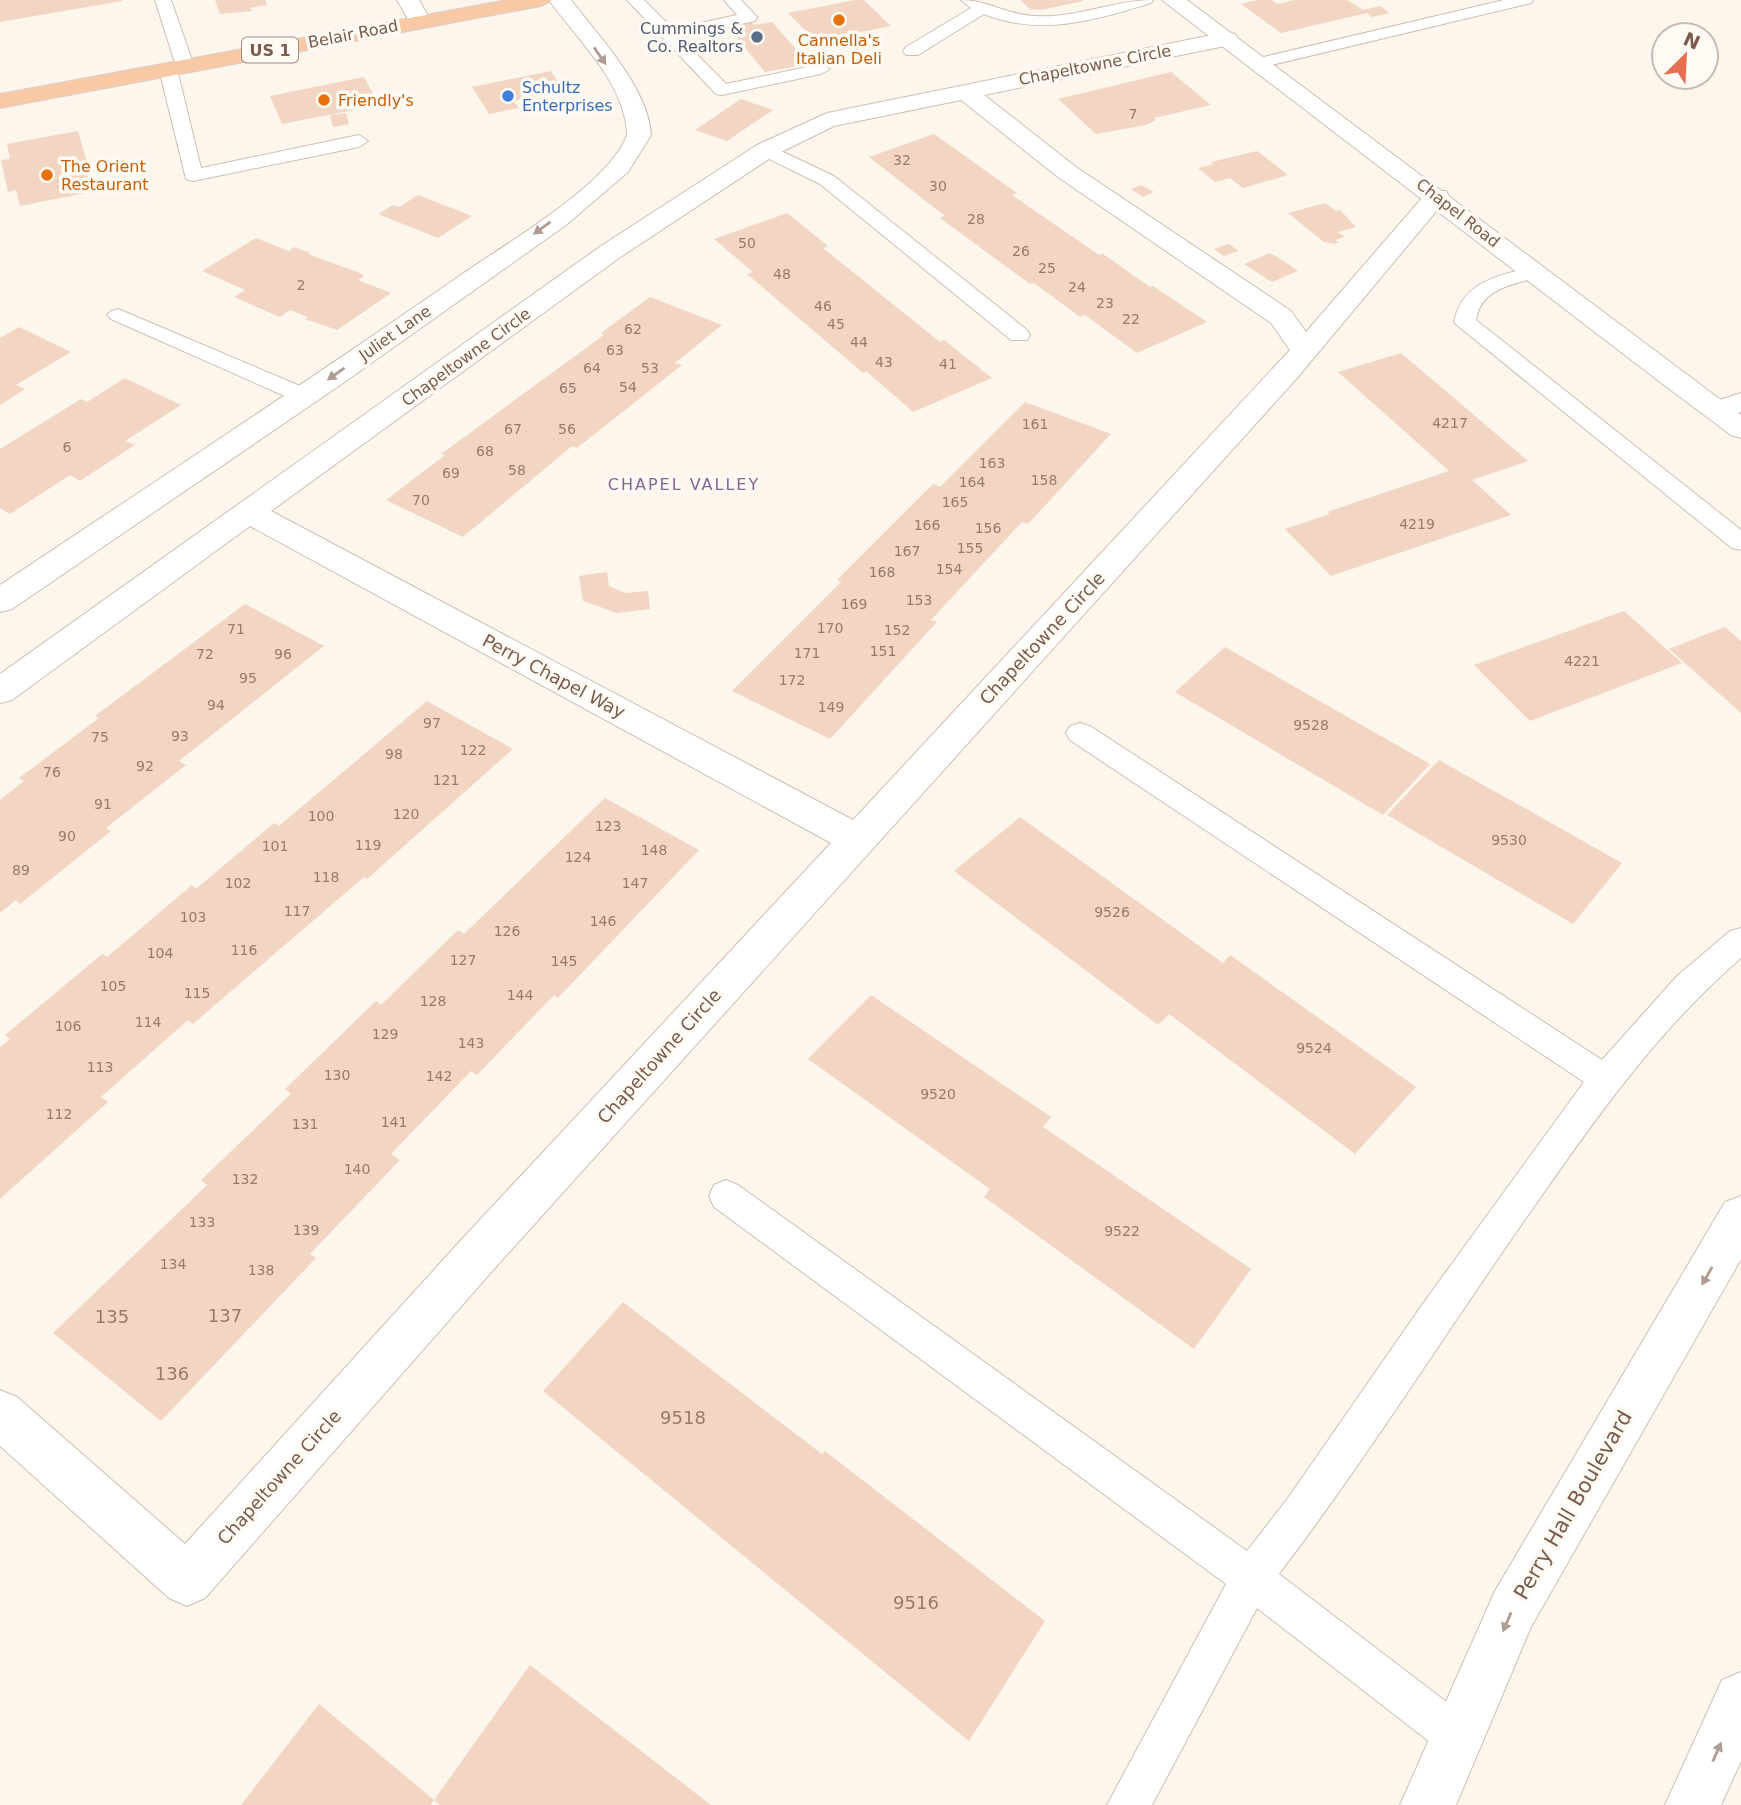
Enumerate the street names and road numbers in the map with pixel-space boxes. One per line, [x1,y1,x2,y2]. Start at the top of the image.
street label: Belair Road [306,16,400,52]
road number: US 1 [242,38,298,62]
street label: Chapeltowne Circle [1017,41,1173,89]
street label: Chapel Road [1412,174,1504,252]
street label: Juliet Lane [354,301,435,365]
street label: Chapeltowne Circle [398,304,534,410]
street label: Chapeltowne Circle [975,567,1109,709]
street label: Perry Chapel Way [479,629,629,723]
street label: Chapeltowne Circle [593,984,725,1128]
street label: Chapeltowne Circle [213,1405,345,1549]
street label: Perry Hall Boulevard [1509,1406,1637,1604]

